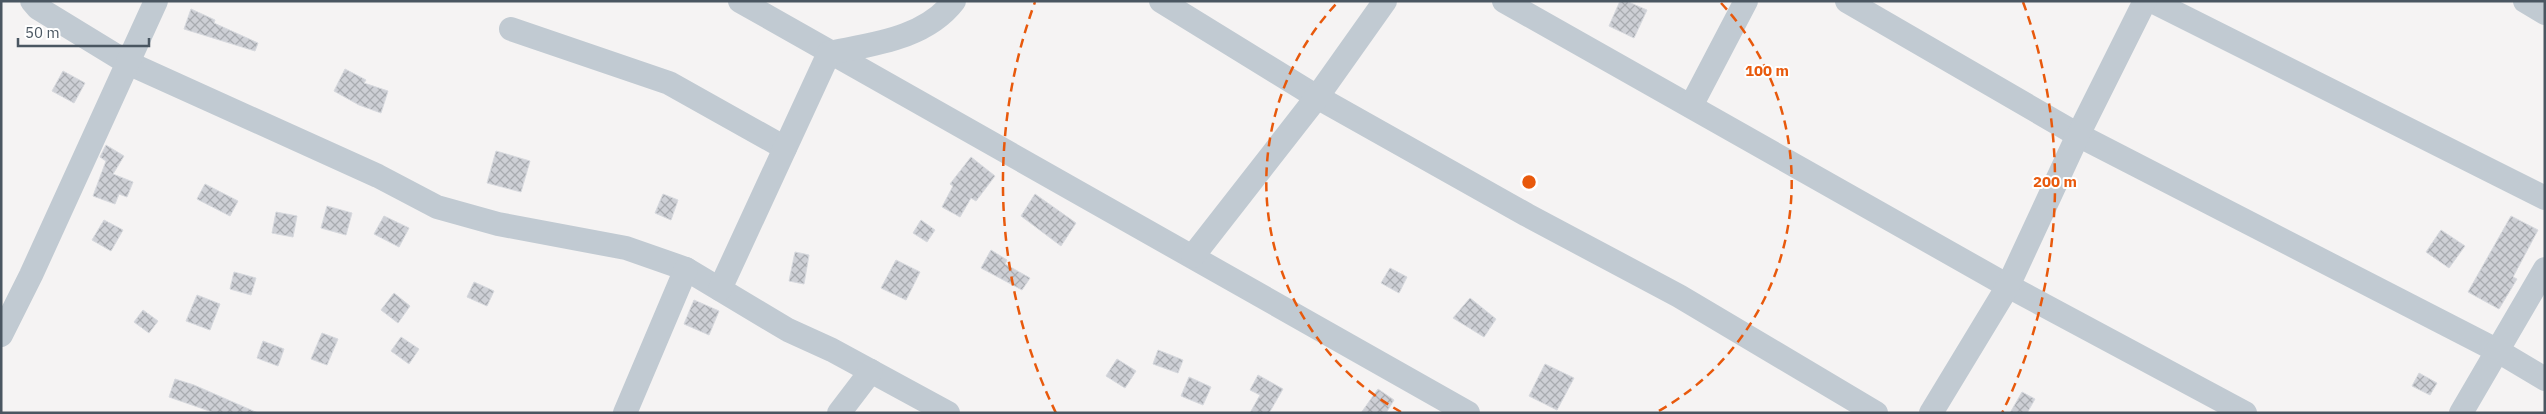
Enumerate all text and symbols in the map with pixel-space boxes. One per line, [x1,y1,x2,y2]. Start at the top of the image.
scale bar [18,15,149,47]
text: 50 m [25,23,60,42]
text: 100 m [1745,61,1789,80]
text: 200 m [2033,172,2077,191]
centre of rings [1520,173,1538,191]

